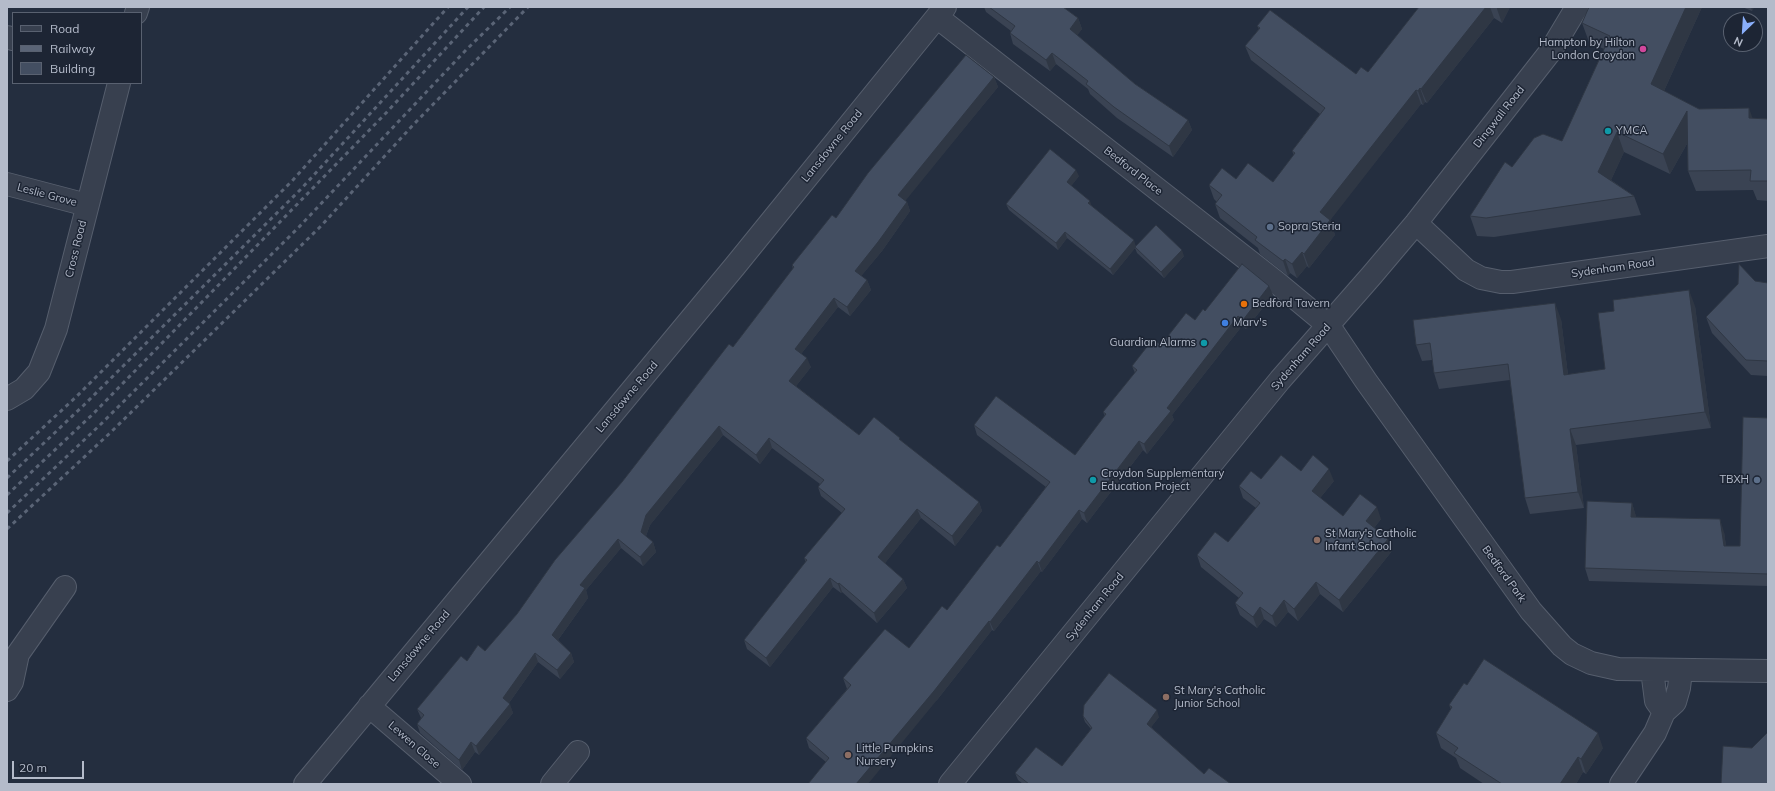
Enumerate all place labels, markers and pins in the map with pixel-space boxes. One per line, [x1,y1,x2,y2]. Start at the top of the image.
place label: Hampton by Hilton London Croydon [1539,36,1635,62]
marker: Hampton by Hilton London Croydon [1638,44,1648,54]
place label: YMCA [1616,124,1648,138]
marker: YMCA [1603,126,1613,136]
place label: Sopra Steria [1278,220,1341,234]
marker: Sopra Steria [1265,222,1275,232]
place label: Bedford Tavern [1252,297,1330,311]
marker: Bedford Tavern [1239,299,1249,309]
place label: Marv's [1233,316,1267,330]
marker: Marv's [1220,318,1230,328]
place label: Guardian Alarms [1110,336,1196,350]
marker: Guardian Alarms [1199,338,1209,348]
place label: Croydon Supplementary Education Project [1101,467,1224,493]
place label: TBXH [1719,473,1749,487]
marker: Croydon Supplementary Education Project [1088,475,1098,485]
marker: TBXH [1752,475,1762,485]
place label: St Mary's Catholic Infant School [1325,527,1417,553]
marker: St Mary's Catholic Infant School [1312,535,1322,545]
place label: St Mary's Catholic Junior School [1174,684,1266,710]
marker: St Mary's Catholic Junior School [1161,692,1171,702]
place label: Little Pumpkins Nursery [856,742,934,768]
marker: Little Pumpkins Nursery [843,750,853,760]

